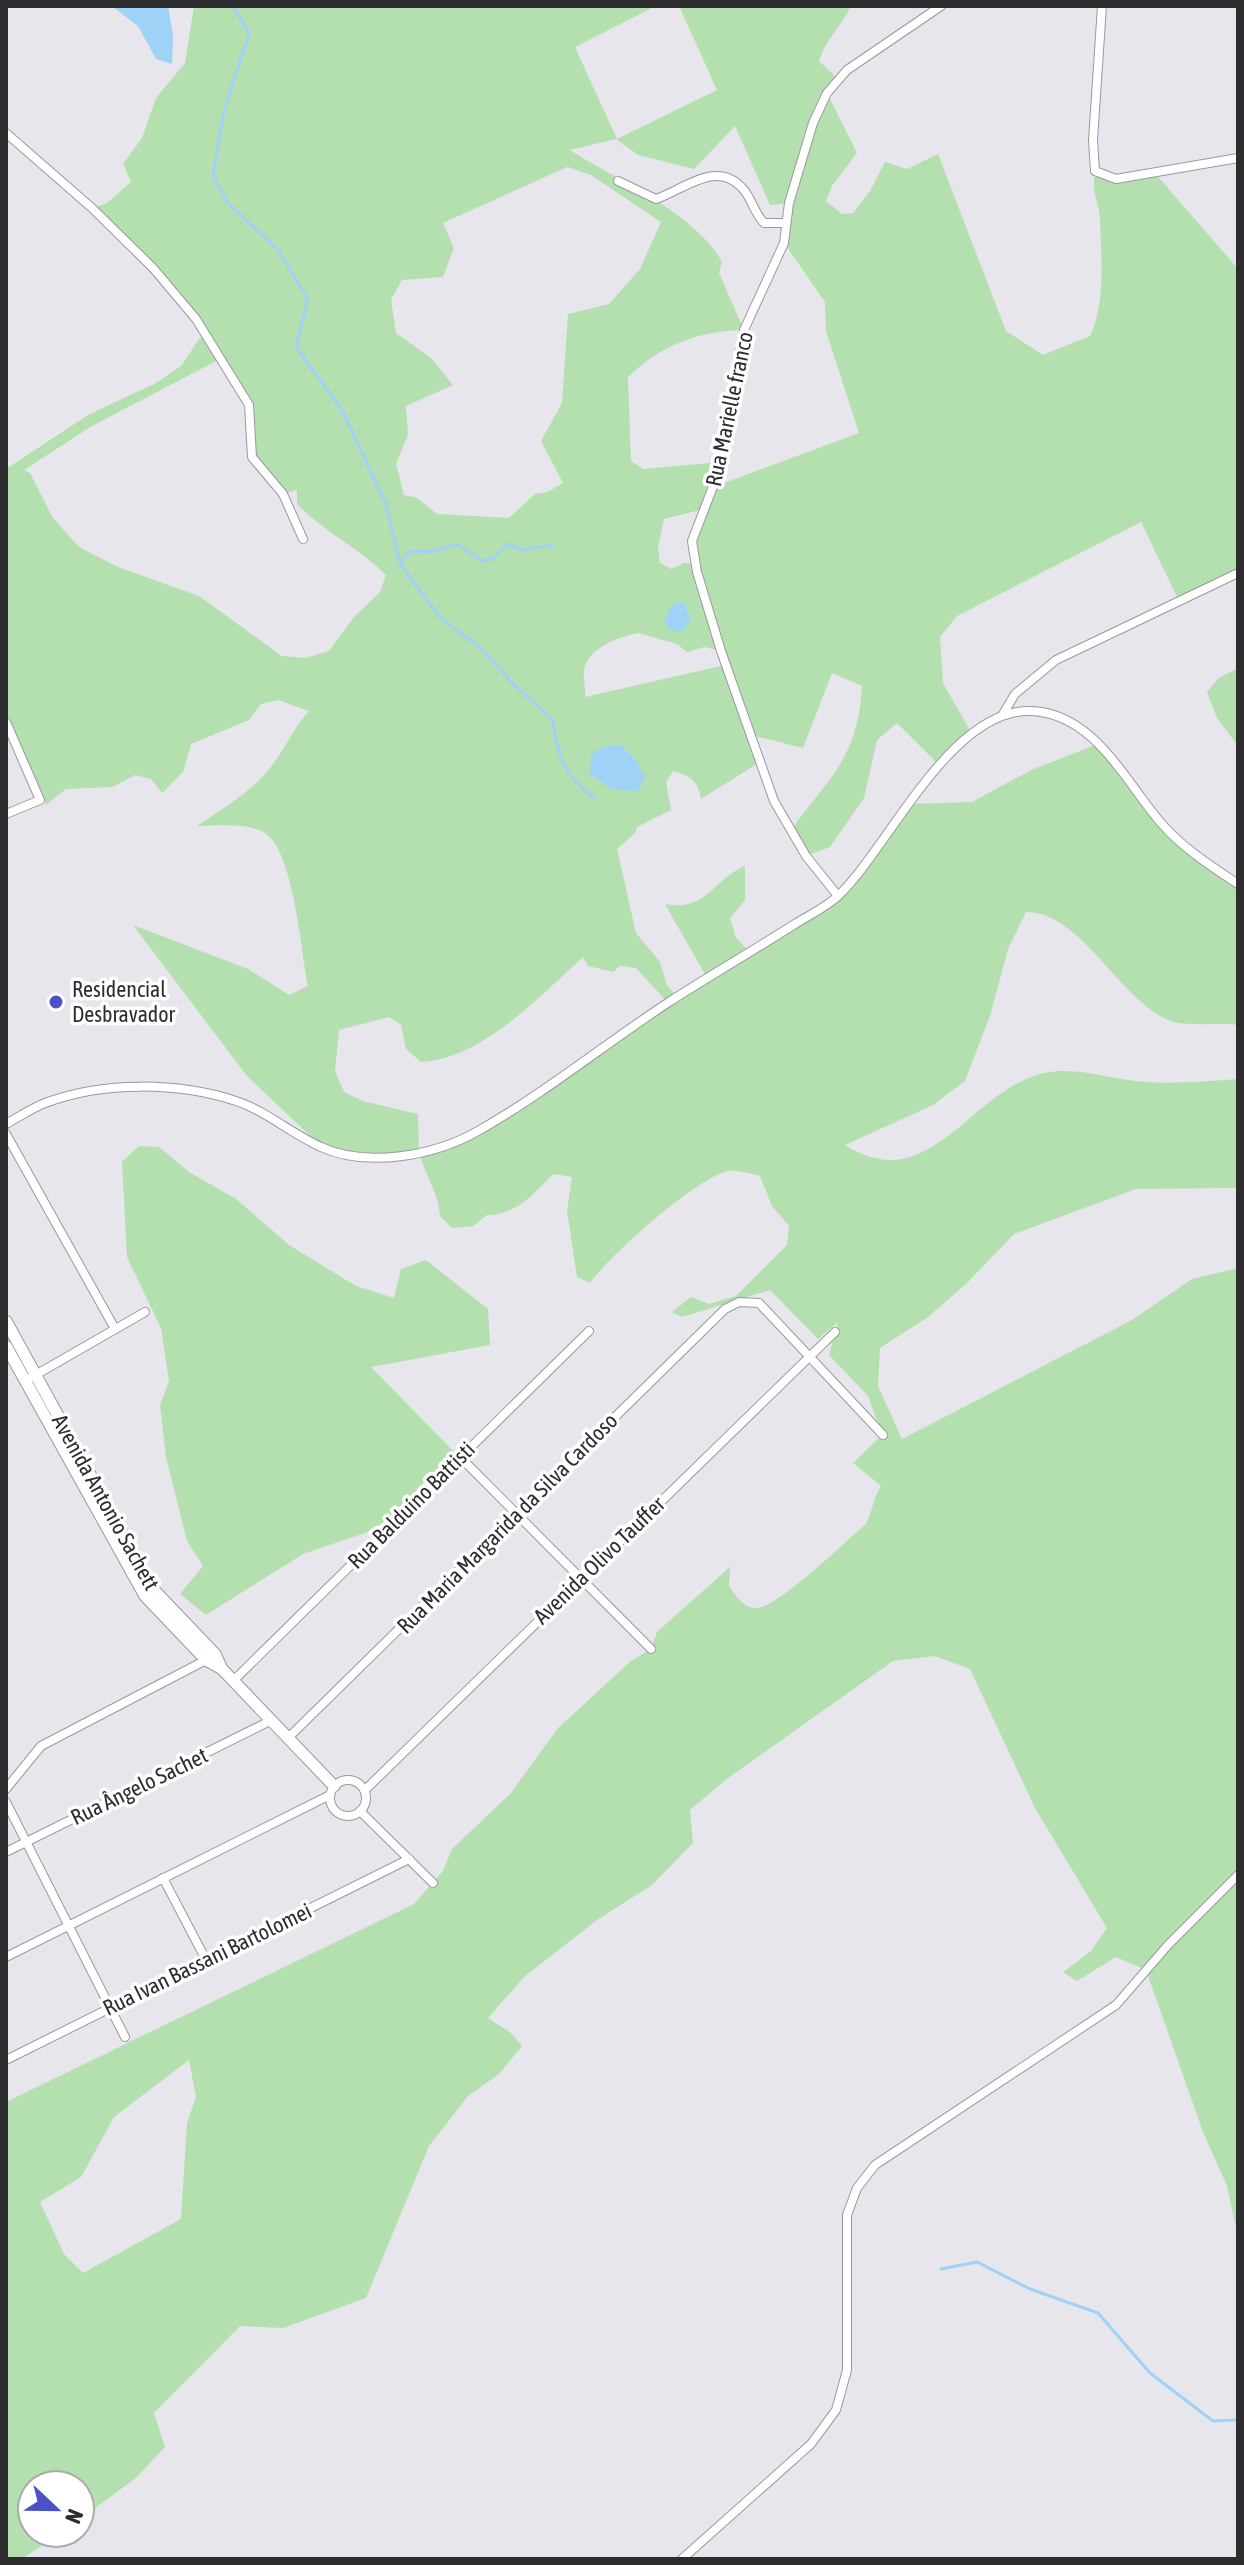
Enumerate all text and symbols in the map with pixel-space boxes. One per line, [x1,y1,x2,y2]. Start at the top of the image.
street label: Rua Marielle franco [700,329,758,489]
place label: Residencial Desbravador [72,976,176,1027]
marker: Residencial Desbravador [47,993,65,1011]
street label: Rua Maria Margarida da Silva Cardoso [391,1407,623,1639]
street label: Avenida Antonio Sachett [47,1410,165,1594]
street label: Rua Balduíno Battisti [342,1436,480,1574]
street label: Avenida Olivo Tauffer [528,1490,670,1629]
street label: Rua Ângelo Sachet [66,1742,212,1830]
street label: Rua Ivan Bassani Bartolomei [99,1897,315,2021]
north arrow [16,2469,96,2549]
text: N [60,2506,89,2527]

